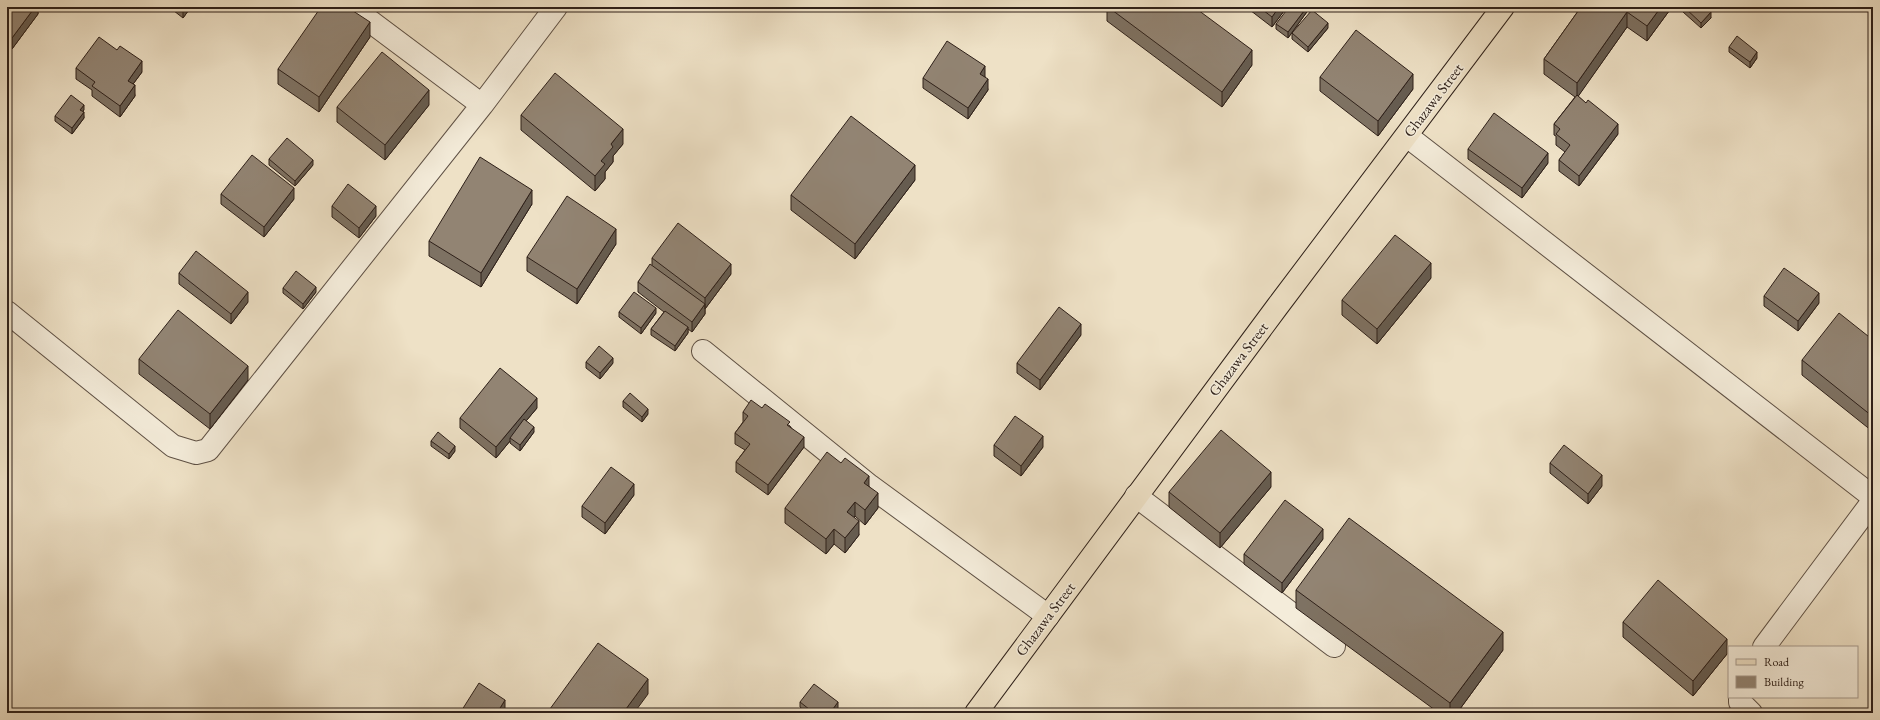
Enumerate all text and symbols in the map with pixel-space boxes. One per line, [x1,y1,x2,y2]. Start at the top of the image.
street label: Ghazawa Street [1399,59,1467,141]
street label: Ghazawa Street [1204,318,1272,400]
street label: Ghazawa Street [1011,578,1079,660]
legend [1728,646,1858,698]
text: Road [1764,654,1790,670]
text: Building [1764,674,1805,690]

